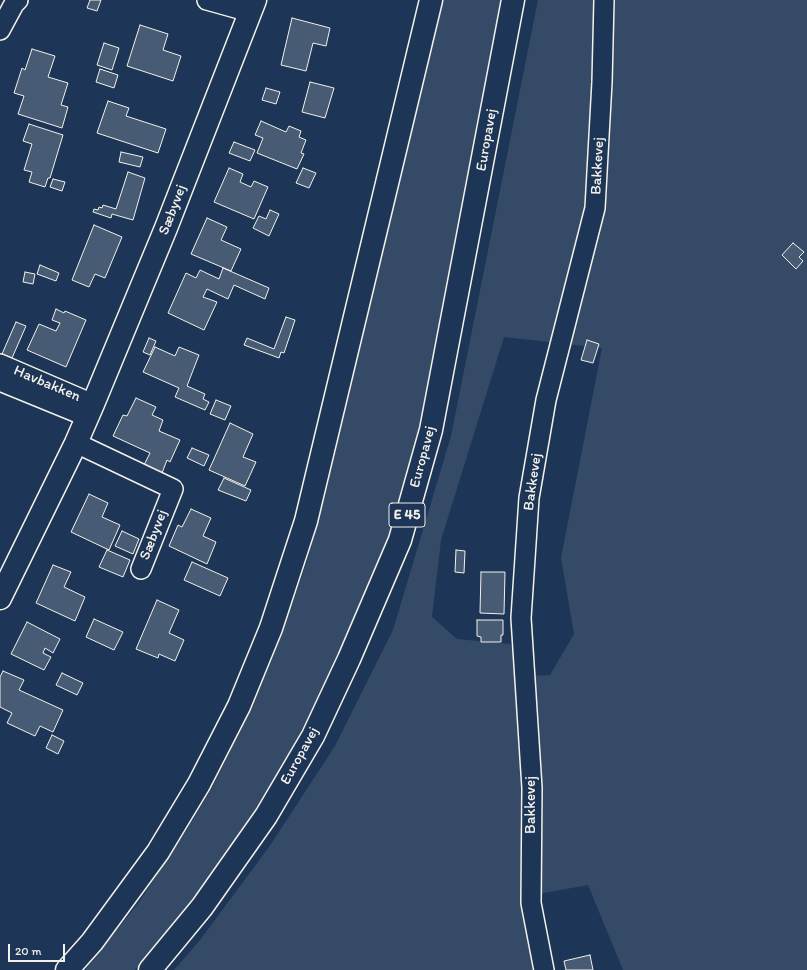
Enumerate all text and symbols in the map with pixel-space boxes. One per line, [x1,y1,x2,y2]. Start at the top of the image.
street label: Europavej [473,107,501,173]
street label: Bakkevej [587,137,609,195]
street label: Sæbyvej [155,182,191,238]
street label: Havbakken [11,362,83,406]
street label: Europavej [406,424,440,490]
street label: Bakkevej [520,452,546,512]
road number: E 45 [389,503,425,527]
street label: Sæbyvej [136,507,172,563]
street label: Europavej [277,724,323,788]
street label: Bakkevej [522,776,540,834]
scale bar [10,936,67,962]
text: 20 m [15,944,42,958]

